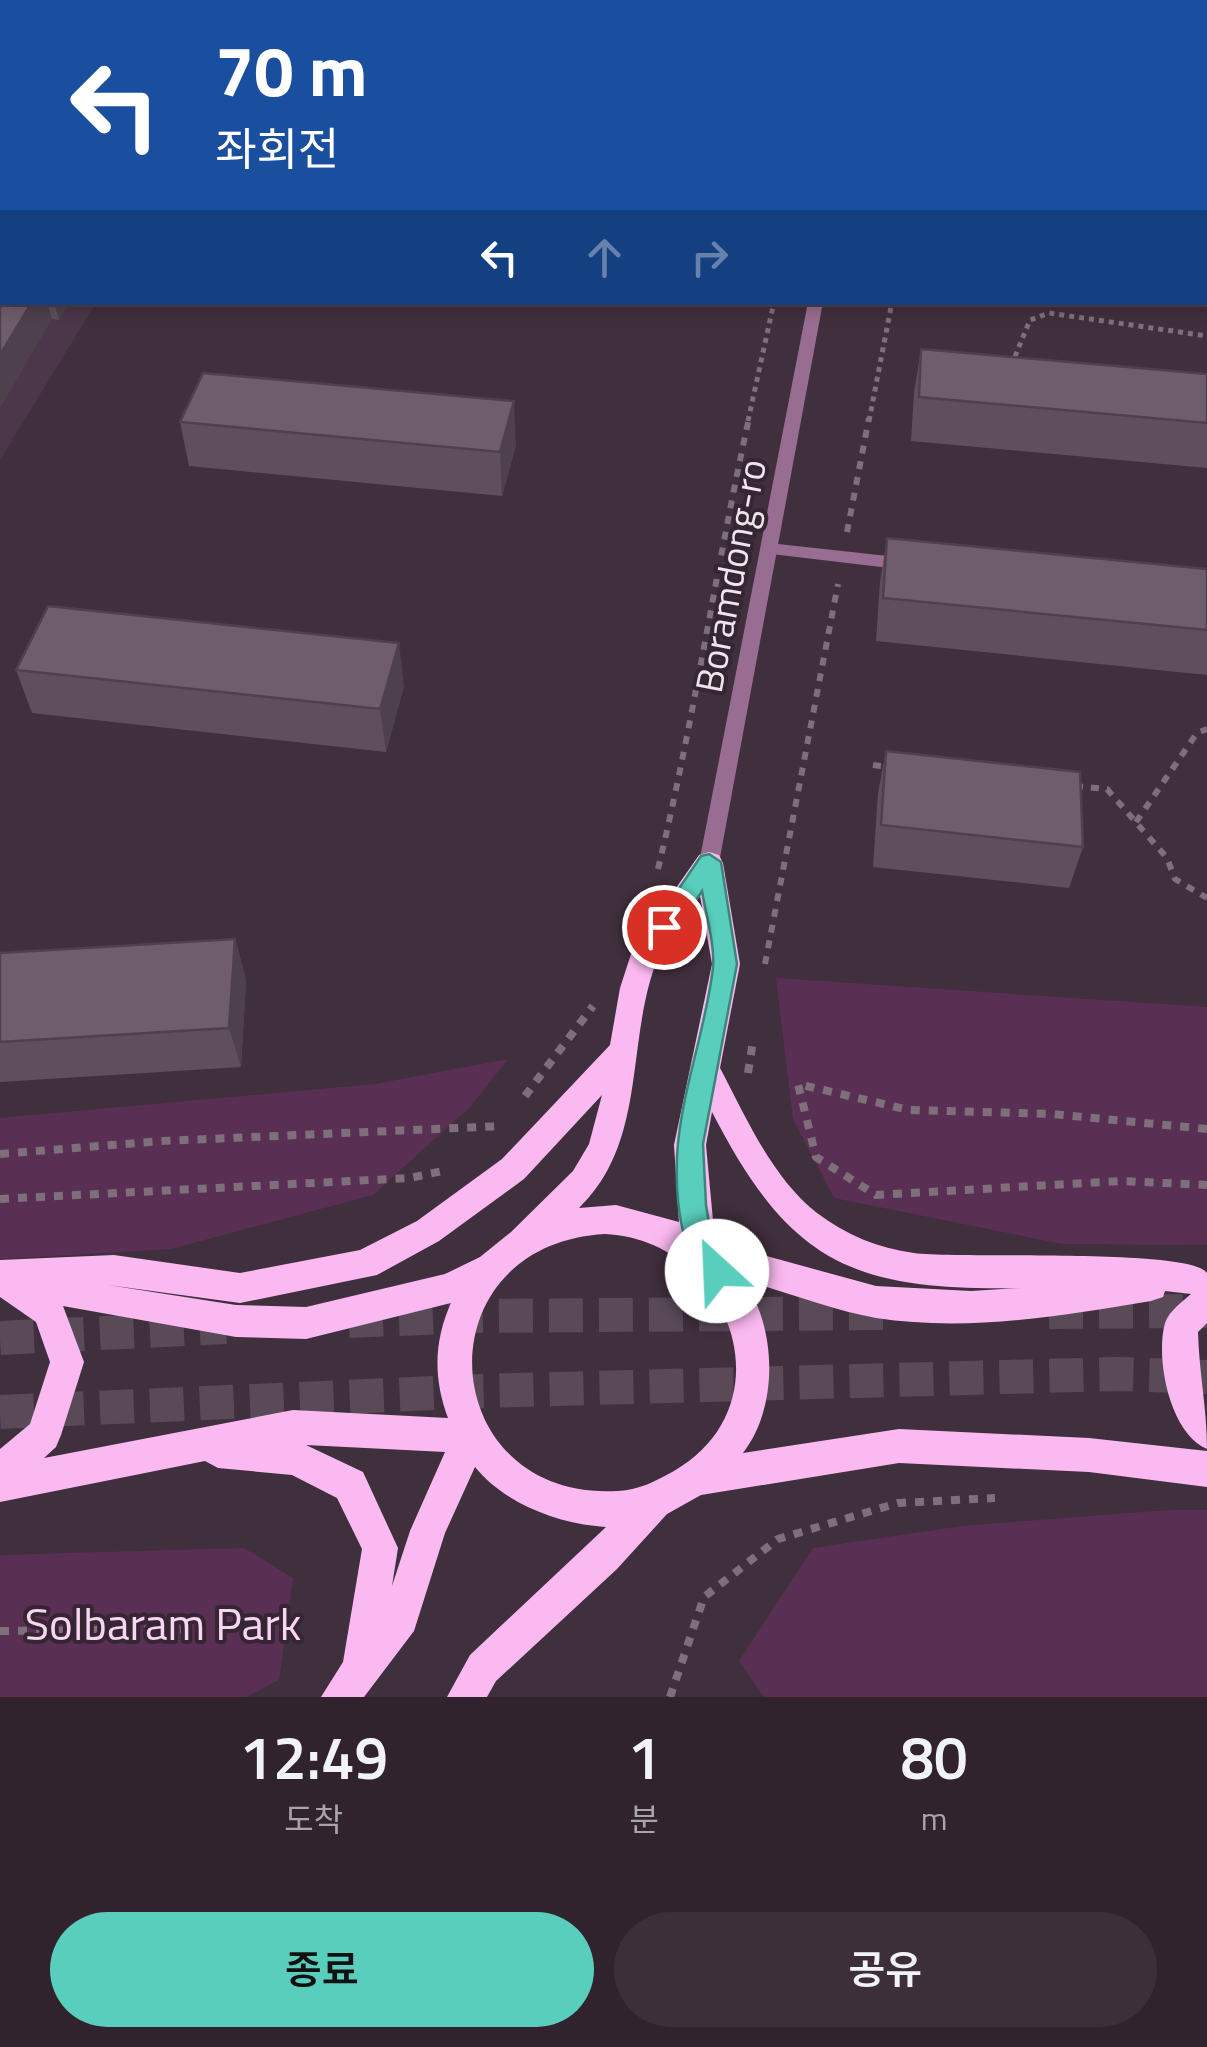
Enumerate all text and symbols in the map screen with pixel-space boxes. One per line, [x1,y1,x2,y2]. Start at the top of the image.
text: 70 m [215,17,368,123]
icon: left [50,40,180,170]
text: 좌회전 [215,114,339,182]
icon: left [472,230,527,285]
icon: ahead [577,230,632,285]
icon: right [682,230,737,285]
street label: Boramdong-ro [679,454,781,697]
pin [622,885,707,970]
icon: arrive [637,900,692,955]
position arrow [665,1219,769,1323]
park label: Solbaram Park [25,1589,301,1657]
text: 12:49 [239,1711,388,1802]
text: 1 [627,1711,661,1802]
text: 80 [900,1711,968,1802]
text: m [921,1794,947,1842]
text: 도착 [284,1795,343,1843]
text: 분 [630,1795,659,1843]
button: 종료 [50,1912,594,2027]
button: 공유 [614,1912,1157,2027]

